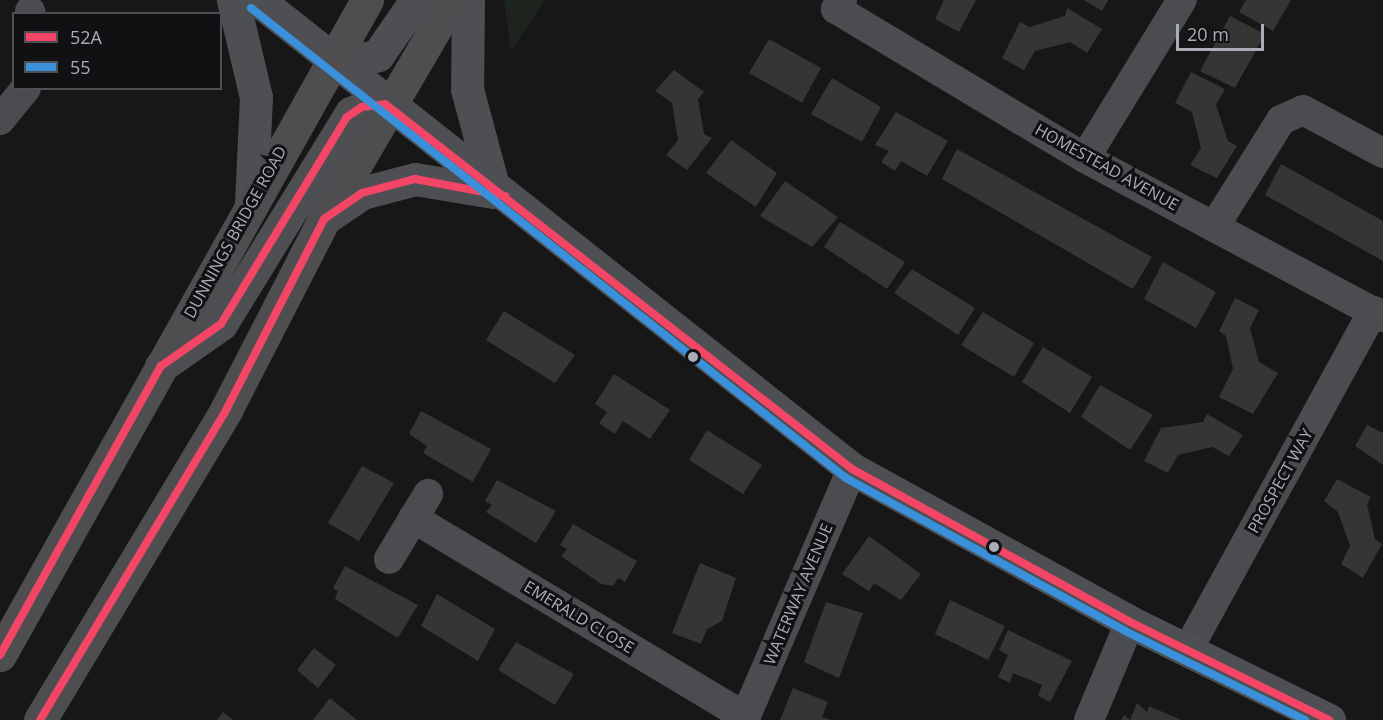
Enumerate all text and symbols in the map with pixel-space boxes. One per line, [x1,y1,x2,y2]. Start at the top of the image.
legend [12,12,222,90]
scale bar [1179,12,1268,50]
text: 20 m [1187,22,1229,46]
text: 52A [70,25,102,49]
text: 55 [70,55,91,79]
street label: HOMESTEAD AVENUE [1032,120,1182,214]
street label: DUNNINGS BRIDGE ROAD [180,143,290,321]
unlabelled marker [687,351,699,363]
street label: PROSPECT WAY [1243,426,1317,536]
street label: WATERWAY AVENUE [760,520,836,668]
unlabelled marker [988,541,1000,553]
street label: EMERALD CLOSE [521,577,637,657]

